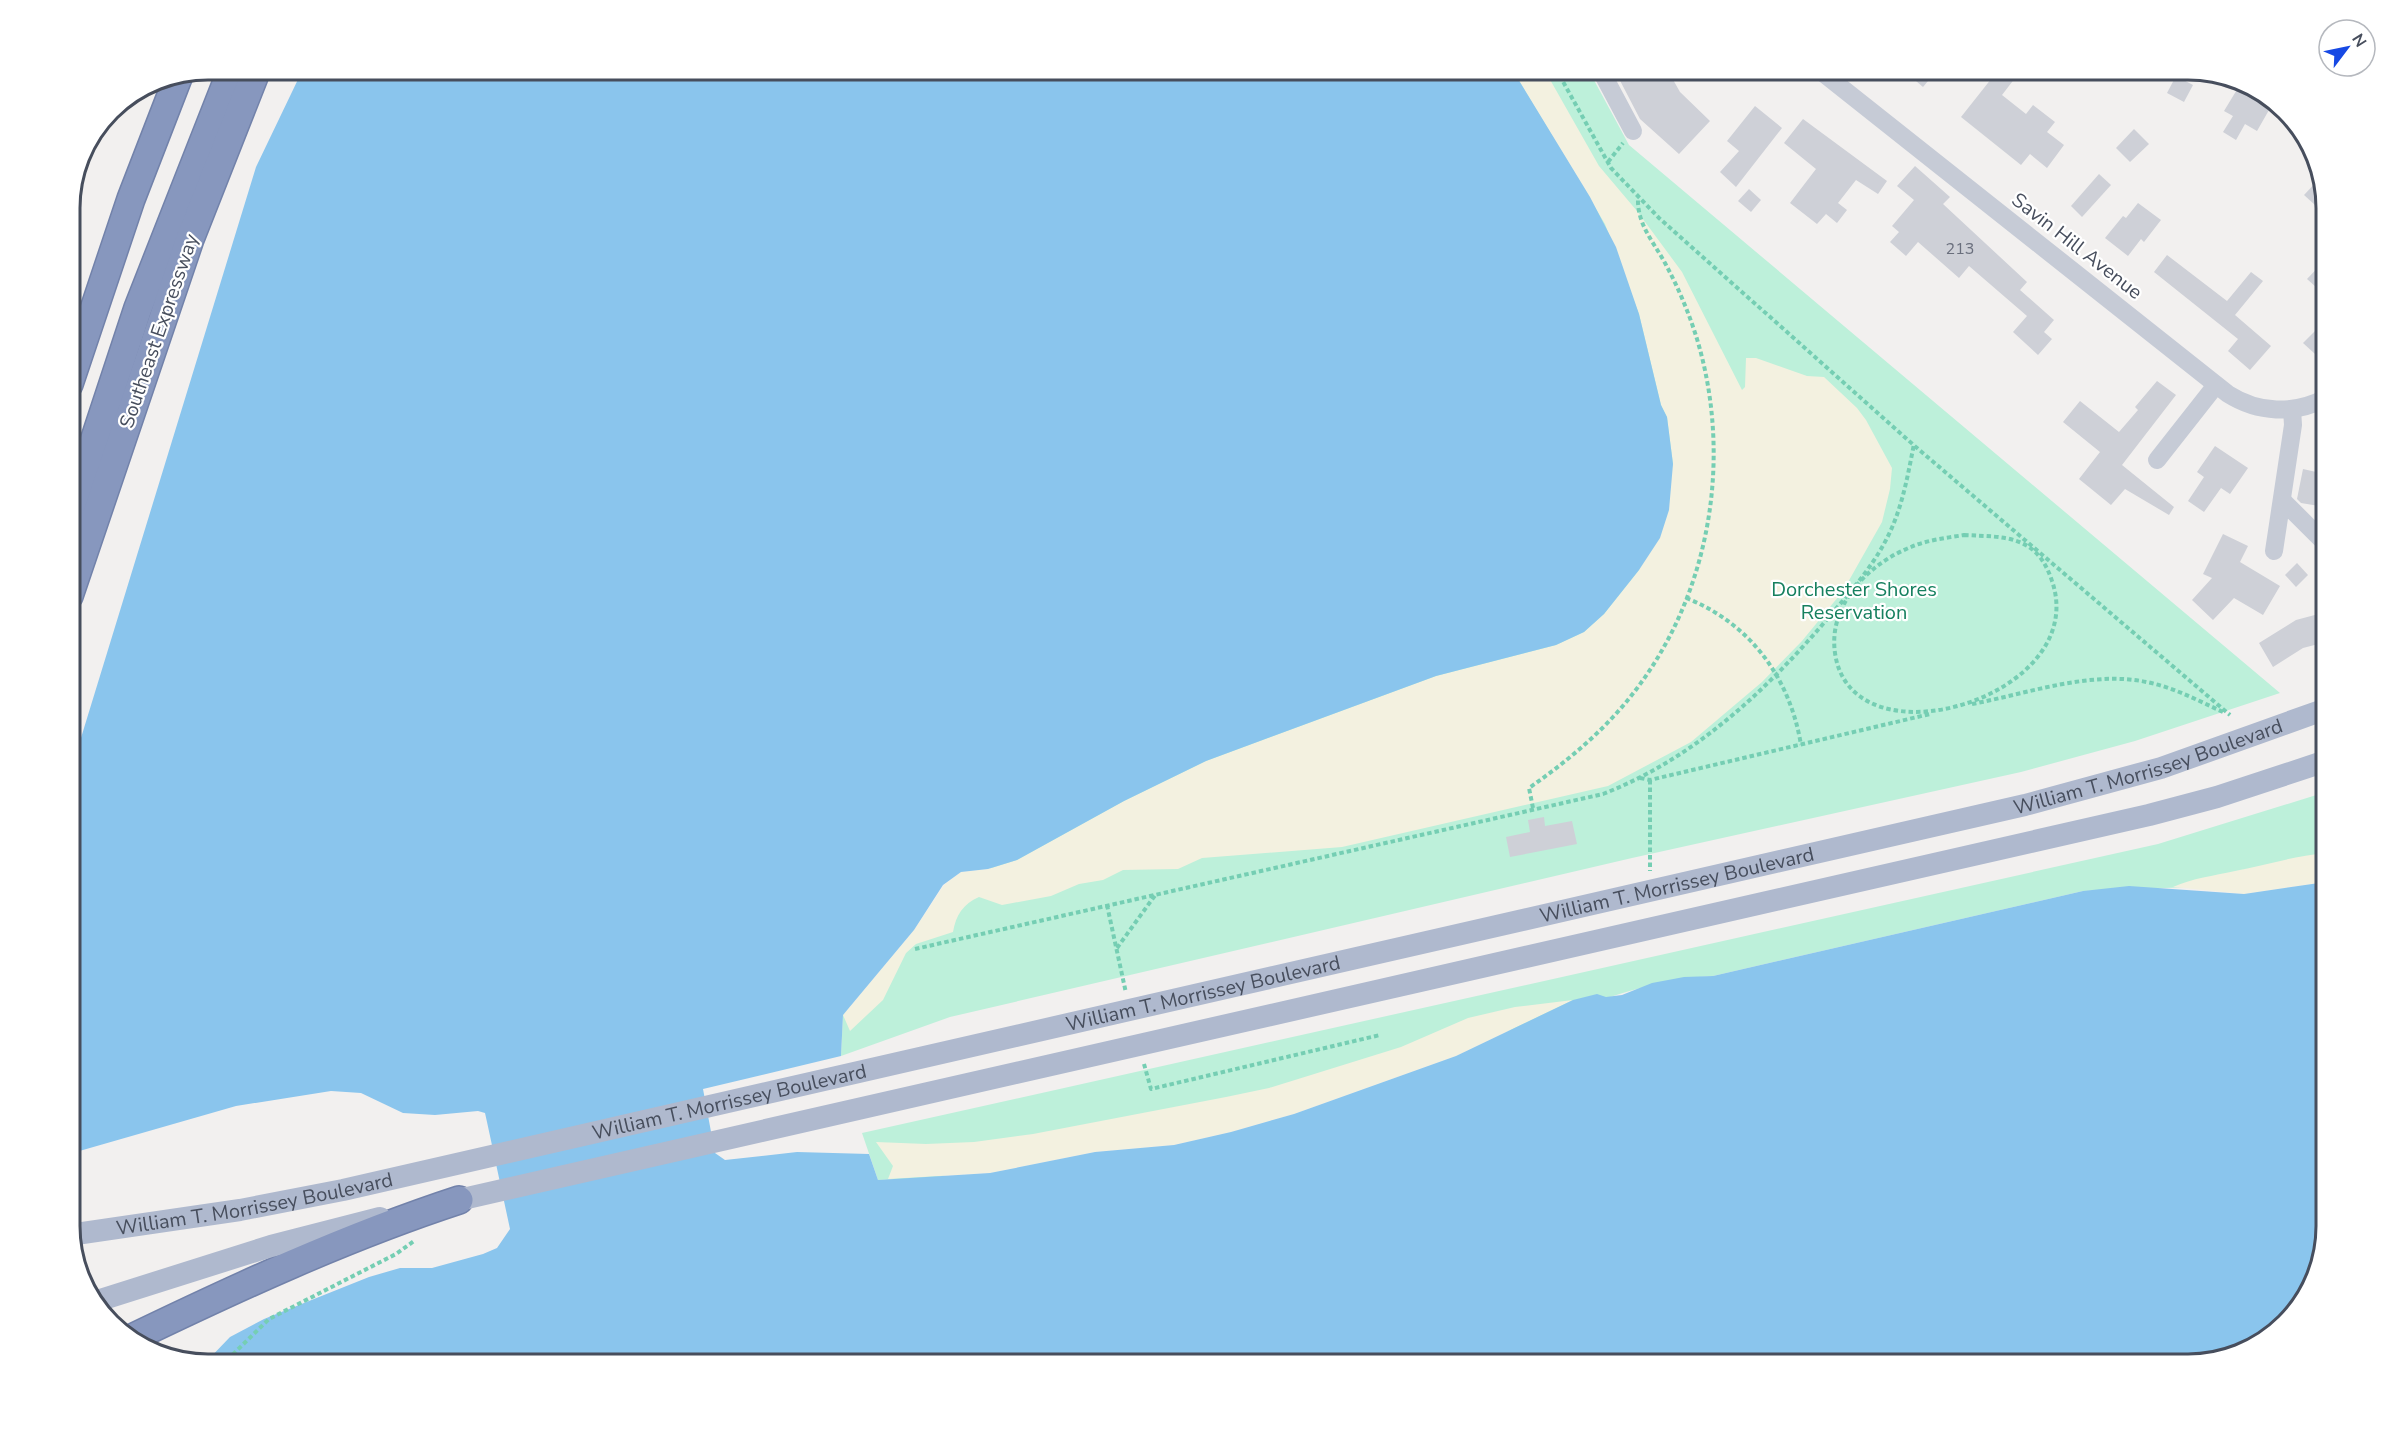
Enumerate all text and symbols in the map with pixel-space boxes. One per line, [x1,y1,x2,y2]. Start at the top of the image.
north arrow [2317,18,2377,78]
text: N [2346,30,2371,51]
street label: Savin Hill Avenue [2006,186,2148,306]
street label: Southeast Expressway [113,230,205,432]
house number: 213 [1946,238,1974,260]
park label: Dorchester Shores Reservation [1771,576,1937,626]
street label: William T. Morrissey Boulevard [2011,712,2286,821]
street label: William T. Morrissey Boulevard [1537,840,1817,929]
street label: William T. Morrissey Boulevard [1063,949,1343,1038]
street label: William T. Morrissey Boulevard [589,1057,869,1146]
street label: William T. Morrissey Boulevard [114,1166,395,1241]

